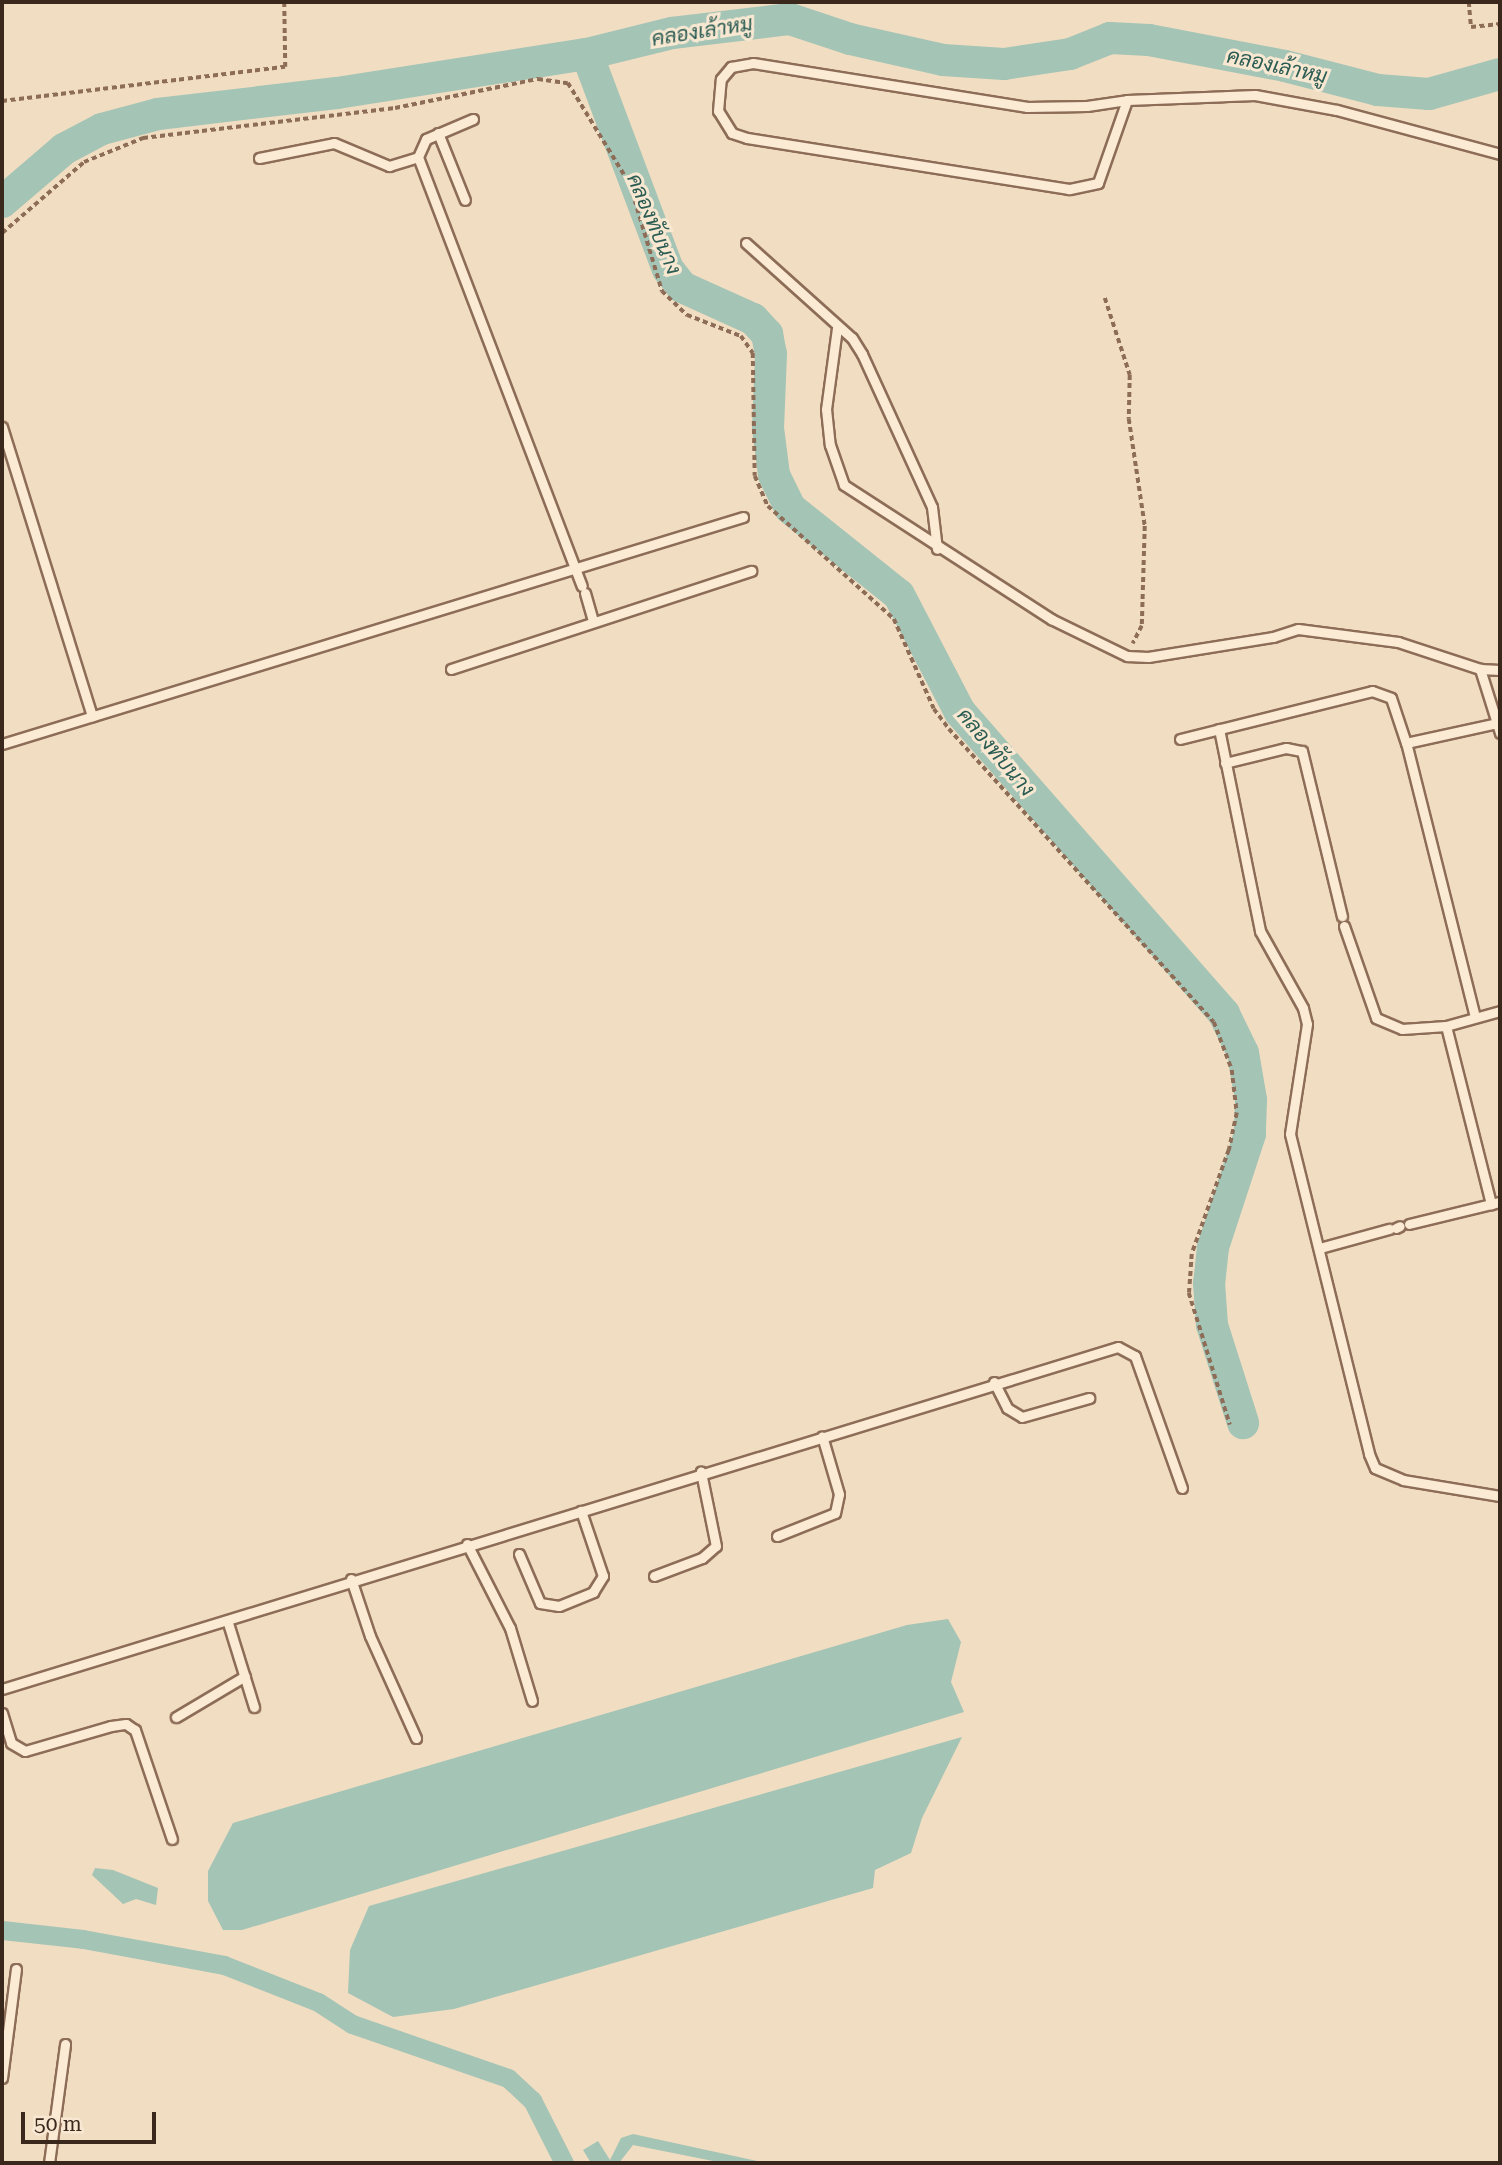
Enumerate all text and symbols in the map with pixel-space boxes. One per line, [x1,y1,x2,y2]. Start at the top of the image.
water label: คลองเล้าหมู [650,11,754,51]
water label: คลองเล้าหมู [1225,43,1329,89]
water label: คลองทับนาง [621,170,687,278]
water label: คลองทับนาง [952,703,1040,801]
scale bar [24,2098,159,2142]
text: 50 m [34,2112,82,2136]

